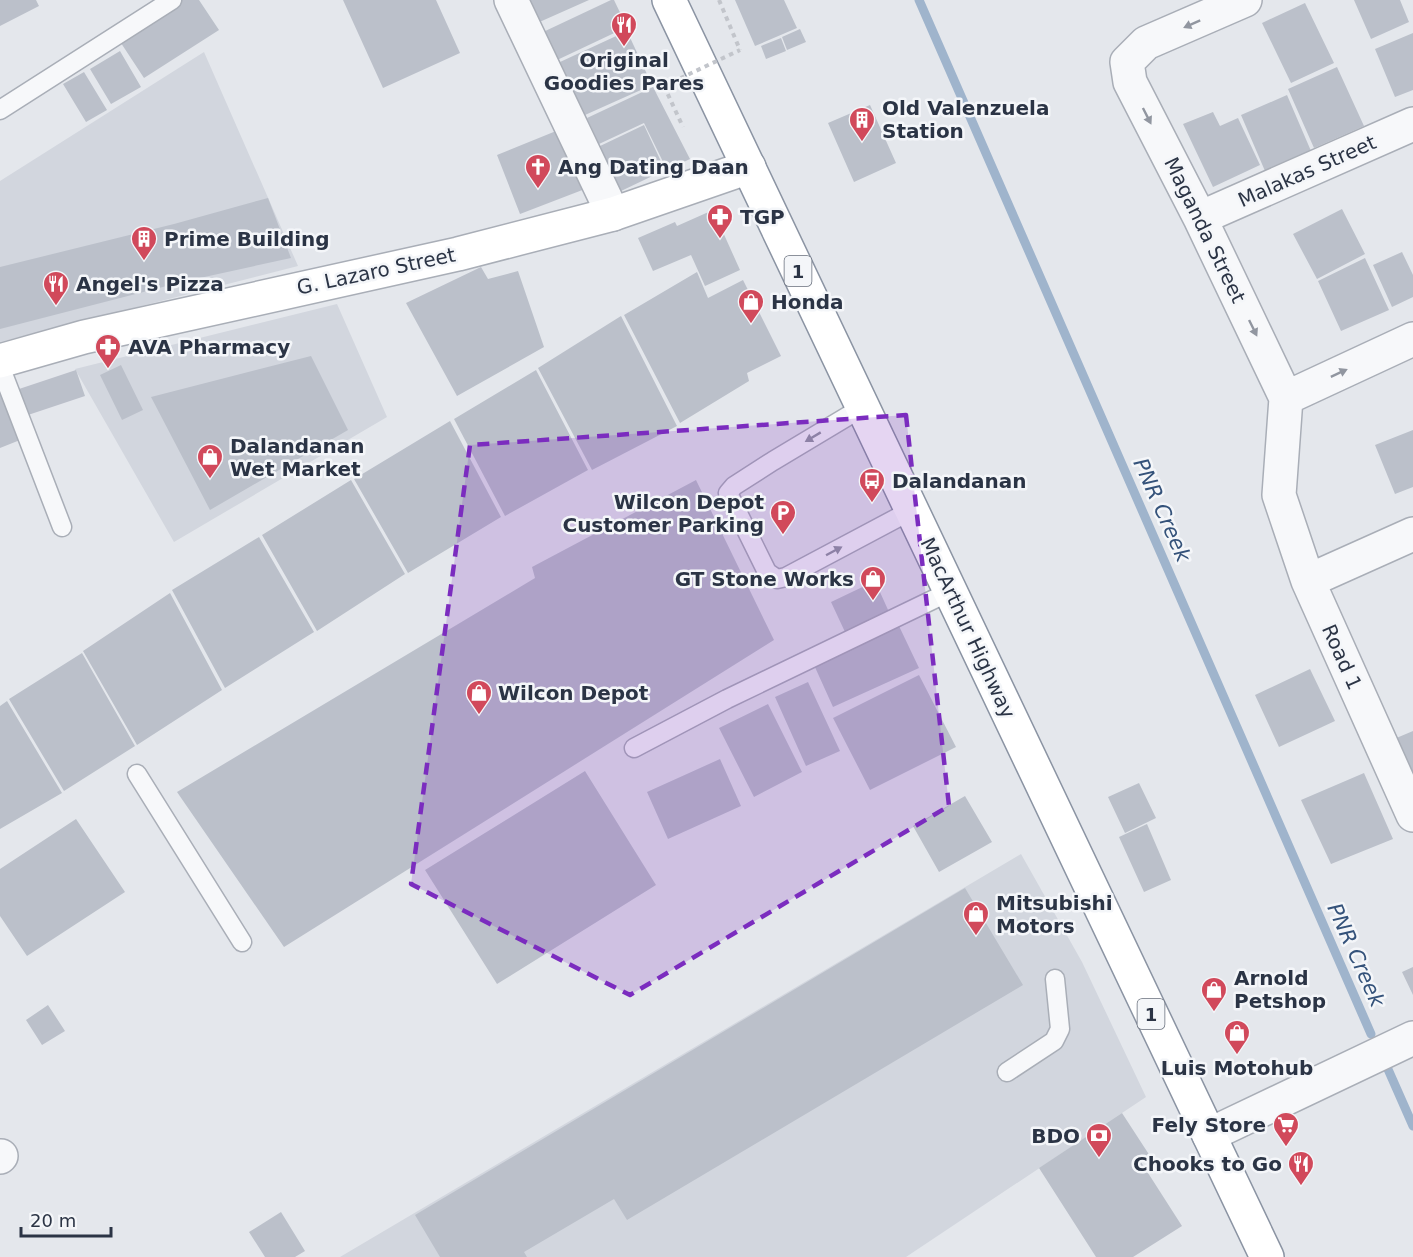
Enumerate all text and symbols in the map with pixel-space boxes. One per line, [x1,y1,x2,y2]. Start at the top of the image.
restaurant icon: Original Goodies Pares [609,10,639,48]
one-way arrow [1183,19,1200,28]
place label: Original Goodies Pares [544,48,704,95]
place label: Old Valenzuela Station [882,96,1049,143]
building icon: Old Valenzuela Station [847,105,877,143]
one-way arrow [1142,107,1152,124]
street label: Malakas Street [1234,130,1380,212]
church icon: Ang Dating Daan [523,152,553,190]
street label: Maganda Street [1159,153,1251,307]
place label: Ang Dating Daan [558,155,749,179]
pharmacy icon: TGP [705,202,735,240]
place label: TGP [740,205,785,229]
building icon: Prime Building [129,224,159,262]
place label: Prime Building [164,227,330,251]
street label: G. Lazaro Street [295,242,458,300]
road number: 1 [784,256,812,286]
restaurant icon: Angel's Pizza [41,269,71,307]
place label: Angel's Pizza [76,272,224,296]
shop icon: Honda [736,287,766,325]
place label: Honda [771,290,844,314]
one-way arrow [1248,319,1257,336]
pharmacy icon: AVA Pharmacy [93,332,123,370]
place label: AVA Pharmacy [128,335,290,359]
one-way arrow [1331,369,1348,378]
one-way arrow [805,431,821,442]
place label: Dalandanan Wet Market [230,434,364,481]
shop icon: Dalandanan Wet Market [195,442,225,480]
water label: PNR Creek [1128,454,1196,566]
bus stop icon: Dalandanan [857,466,887,504]
place label: Dalandanan [892,469,1026,493]
place label: Wilcon Depot Customer Parking [562,490,764,537]
parking icon: Wilcon Depot Customer Parking [768,498,798,536]
street label: MacArthur Highway [916,534,1020,722]
one-way arrow [825,547,842,556]
shop icon: GT Stone Works [858,564,888,602]
place label: GT Stone Works [675,567,854,591]
street label: Road 1 [1317,620,1367,694]
shop icon: Wilcon Depot [464,678,494,716]
place label: Wilcon Depot [498,681,649,705]
place label: Mitsubishi Motors [996,891,1113,938]
shop icon: Mitsubishi Motors [961,899,991,937]
water label: PNR Creek [1322,899,1390,1011]
place label: Arnold Petshop [1234,966,1326,1013]
shop icon: Arnold Petshop [1199,975,1229,1013]
road number: 1 [1138,999,1164,1029]
shop icon: Luis Motohub [1222,1018,1252,1056]
place label: Luis Motohub [1161,1056,1313,1080]
supermarket icon: Fely Store [1271,1110,1301,1148]
place label: Fely Store [1152,1113,1266,1137]
bank icon: BDO [1084,1121,1114,1159]
place label: BDO [1031,1124,1080,1148]
restaurant icon: Chooks to Go [1286,1149,1316,1187]
place label: Chooks to Go [1133,1152,1282,1176]
scale bar [21,1200,111,1238]
text: 20 m [30,1210,76,1231]

